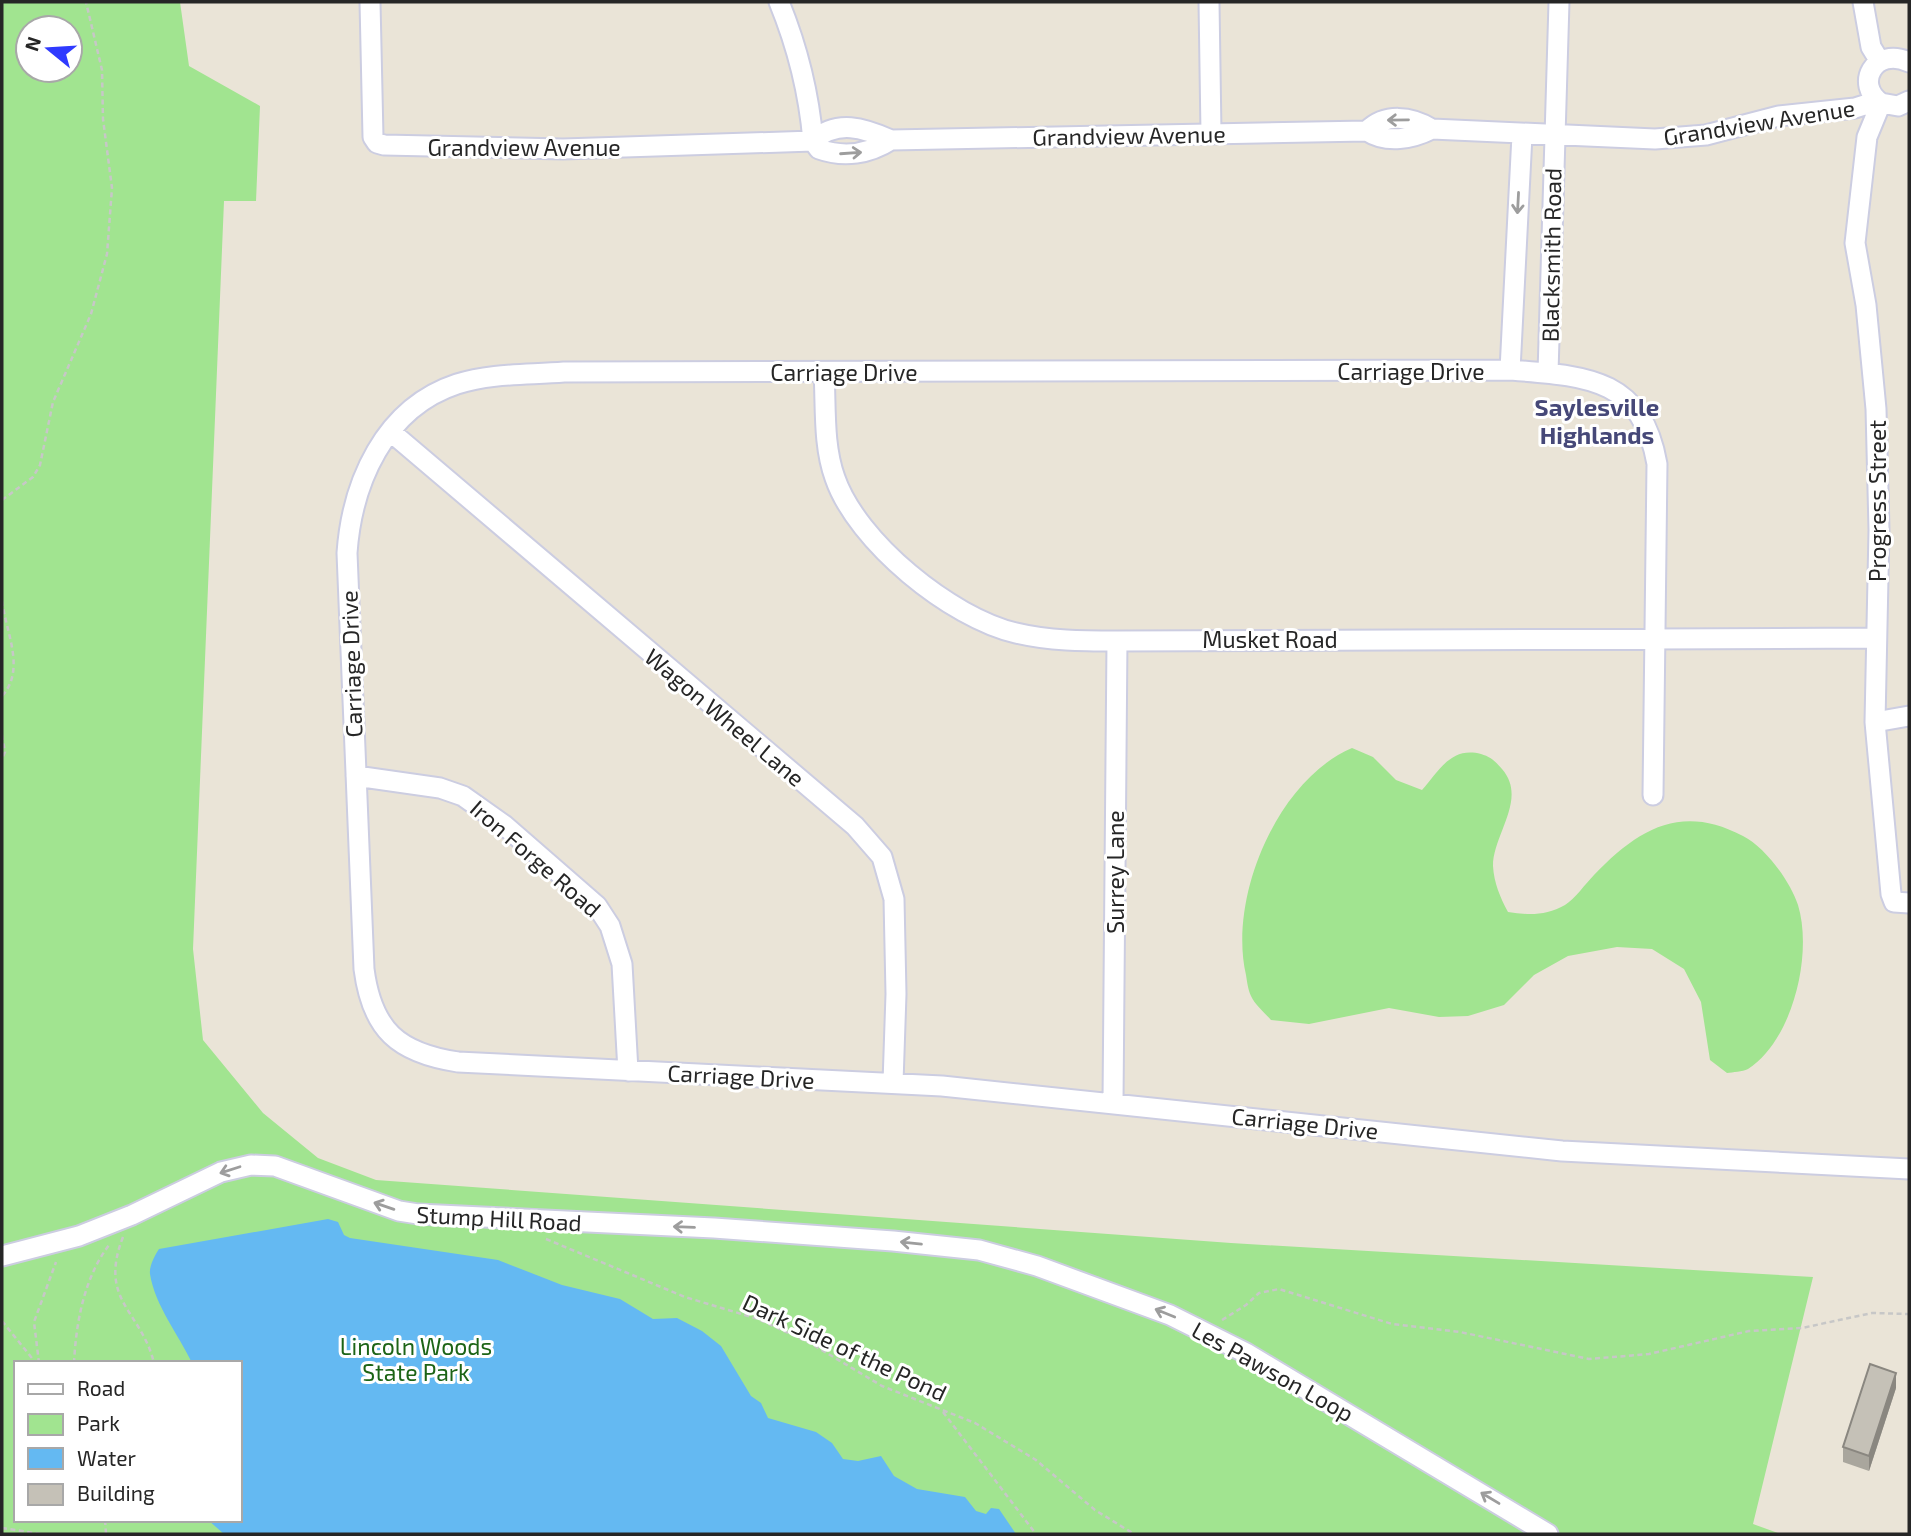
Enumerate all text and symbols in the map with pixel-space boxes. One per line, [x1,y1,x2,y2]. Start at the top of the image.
north arrow [14,14,84,84]
text: N [19,34,45,54]
street label: Grandview Avenue [1661,93,1857,151]
one-way arrow [1387,113,1410,126]
street label: Grandview Avenue [1032,119,1226,151]
street label: Grandview Avenue [427,133,621,161]
one-way arrow [840,146,862,159]
street label: Blacksmith Road [1535,168,1567,342]
one-way arrow [1512,191,1525,214]
street label: Carriage Drive [1337,357,1485,385]
street label: Carriage Drive [770,358,918,386]
district label: Saylesville Highlands [1535,392,1659,449]
street label: Progress Street [1863,420,1891,582]
street label: Carriage Drive [334,590,368,738]
street label: Musket Road [1202,625,1338,653]
street label: Wagon Wheel Lane [640,642,810,792]
street label: Iron Forge Road [465,794,607,922]
street label: Surrey Lane [1101,810,1129,934]
street label: Carriage Drive [667,1058,815,1094]
street label: Carriage Drive [1230,1101,1380,1145]
one-way arrow [219,1164,241,1177]
one-way arrow [374,1199,396,1211]
street label: Stump Hill Road [416,1200,582,1236]
one-way arrow [673,1220,696,1233]
one-way arrow [900,1236,923,1249]
street label: Dark Side of the Pond [739,1287,951,1407]
one-way arrow [1154,1306,1176,1319]
street label: Les Pawson Loop [1187,1315,1359,1427]
park label: Lincoln Woods State Park [340,1332,492,1386]
legend [14,1361,242,1522]
text: Road [77,1375,125,1400]
text: Park [77,1410,120,1435]
text: Water [77,1445,136,1470]
text: Building [77,1480,155,1505]
one-way arrow [1481,1490,1501,1504]

